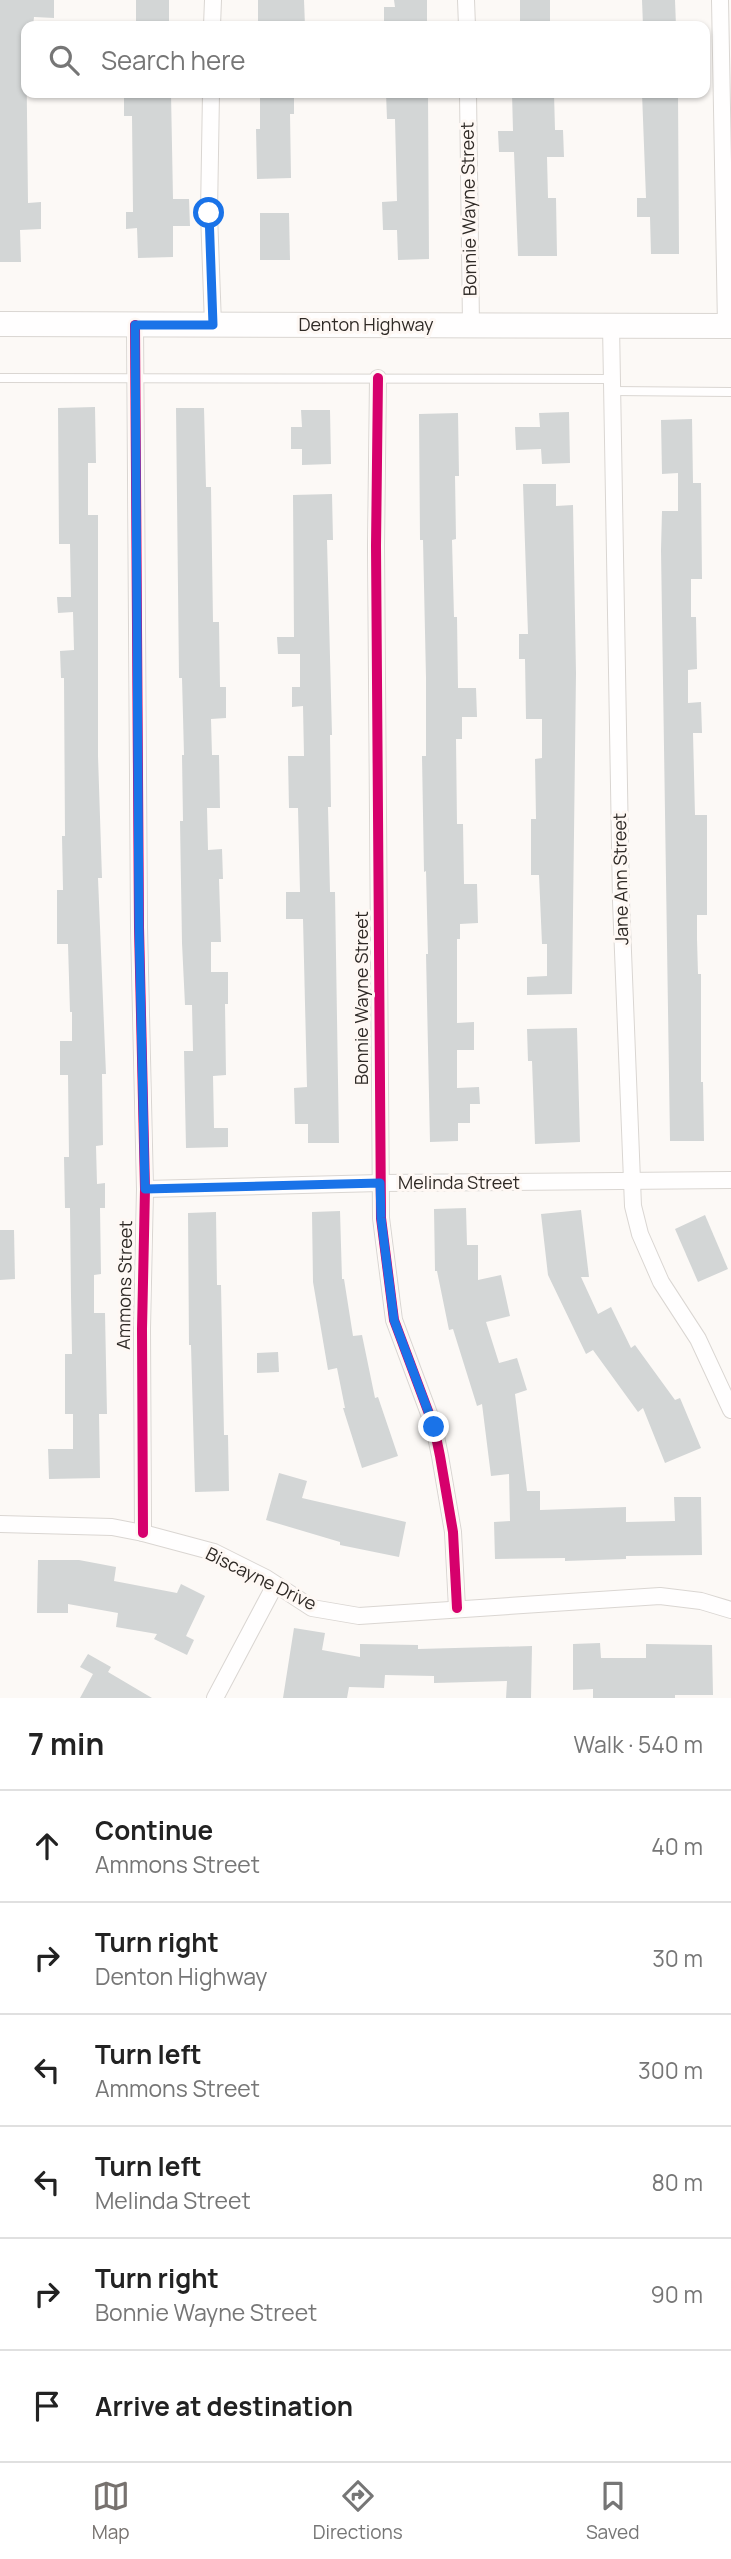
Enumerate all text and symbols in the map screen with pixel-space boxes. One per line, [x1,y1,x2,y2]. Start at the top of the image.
search box [21,21,710,98]
icon: search [45,41,83,79]
text: Search here [101,42,246,78]
street label: Bonnie Wayne Street [454,122,482,296]
route start [193,197,224,228]
street label: Denton Highway [299,312,434,336]
street label: Jane Ann Street [607,813,633,945]
street label: Bonnie Wayne Street [349,911,373,1085]
street label: Melinda Street [398,1170,520,1194]
street label: Ammons Street [111,1220,137,1350]
route end [418,1411,449,1442]
street label: Biscayne Drive [202,1541,321,1615]
text: 7 min [28,1723,104,1764]
text: Walk · 540 m [574,1728,703,1760]
text: Continue [95,1812,213,1848]
icon: ahead [28,1827,66,1865]
text: 40 m [651,1830,703,1862]
text: Ammons Street [95,1848,260,1880]
text: Turn right [95,1924,219,1960]
icon: right [28,1939,66,1977]
text: 30 m [652,1942,703,1974]
text: Denton Highway [95,1960,267,1992]
text: Turn left [95,2036,202,2072]
icon: left [28,2051,66,2089]
text: 300 m [638,2054,703,2086]
text: Ammons Street [95,2072,260,2104]
text: Turn left [95,2148,202,2184]
icon: left [28,2163,66,2201]
text: 80 m [652,2166,703,2198]
text: Melinda Street [95,2184,251,2216]
text: Turn right [95,2260,219,2296]
icon: right [28,2275,66,2313]
text: 90 m [651,2278,703,2310]
text: Bonnie Wayne Street [95,2296,317,2328]
icon: arrive [28,2387,66,2425]
text: Arrive at destination [95,2388,353,2424]
tab: Map [92,2477,130,2545]
tab: Directions [313,2477,403,2545]
tab: Saved [586,2477,639,2545]

